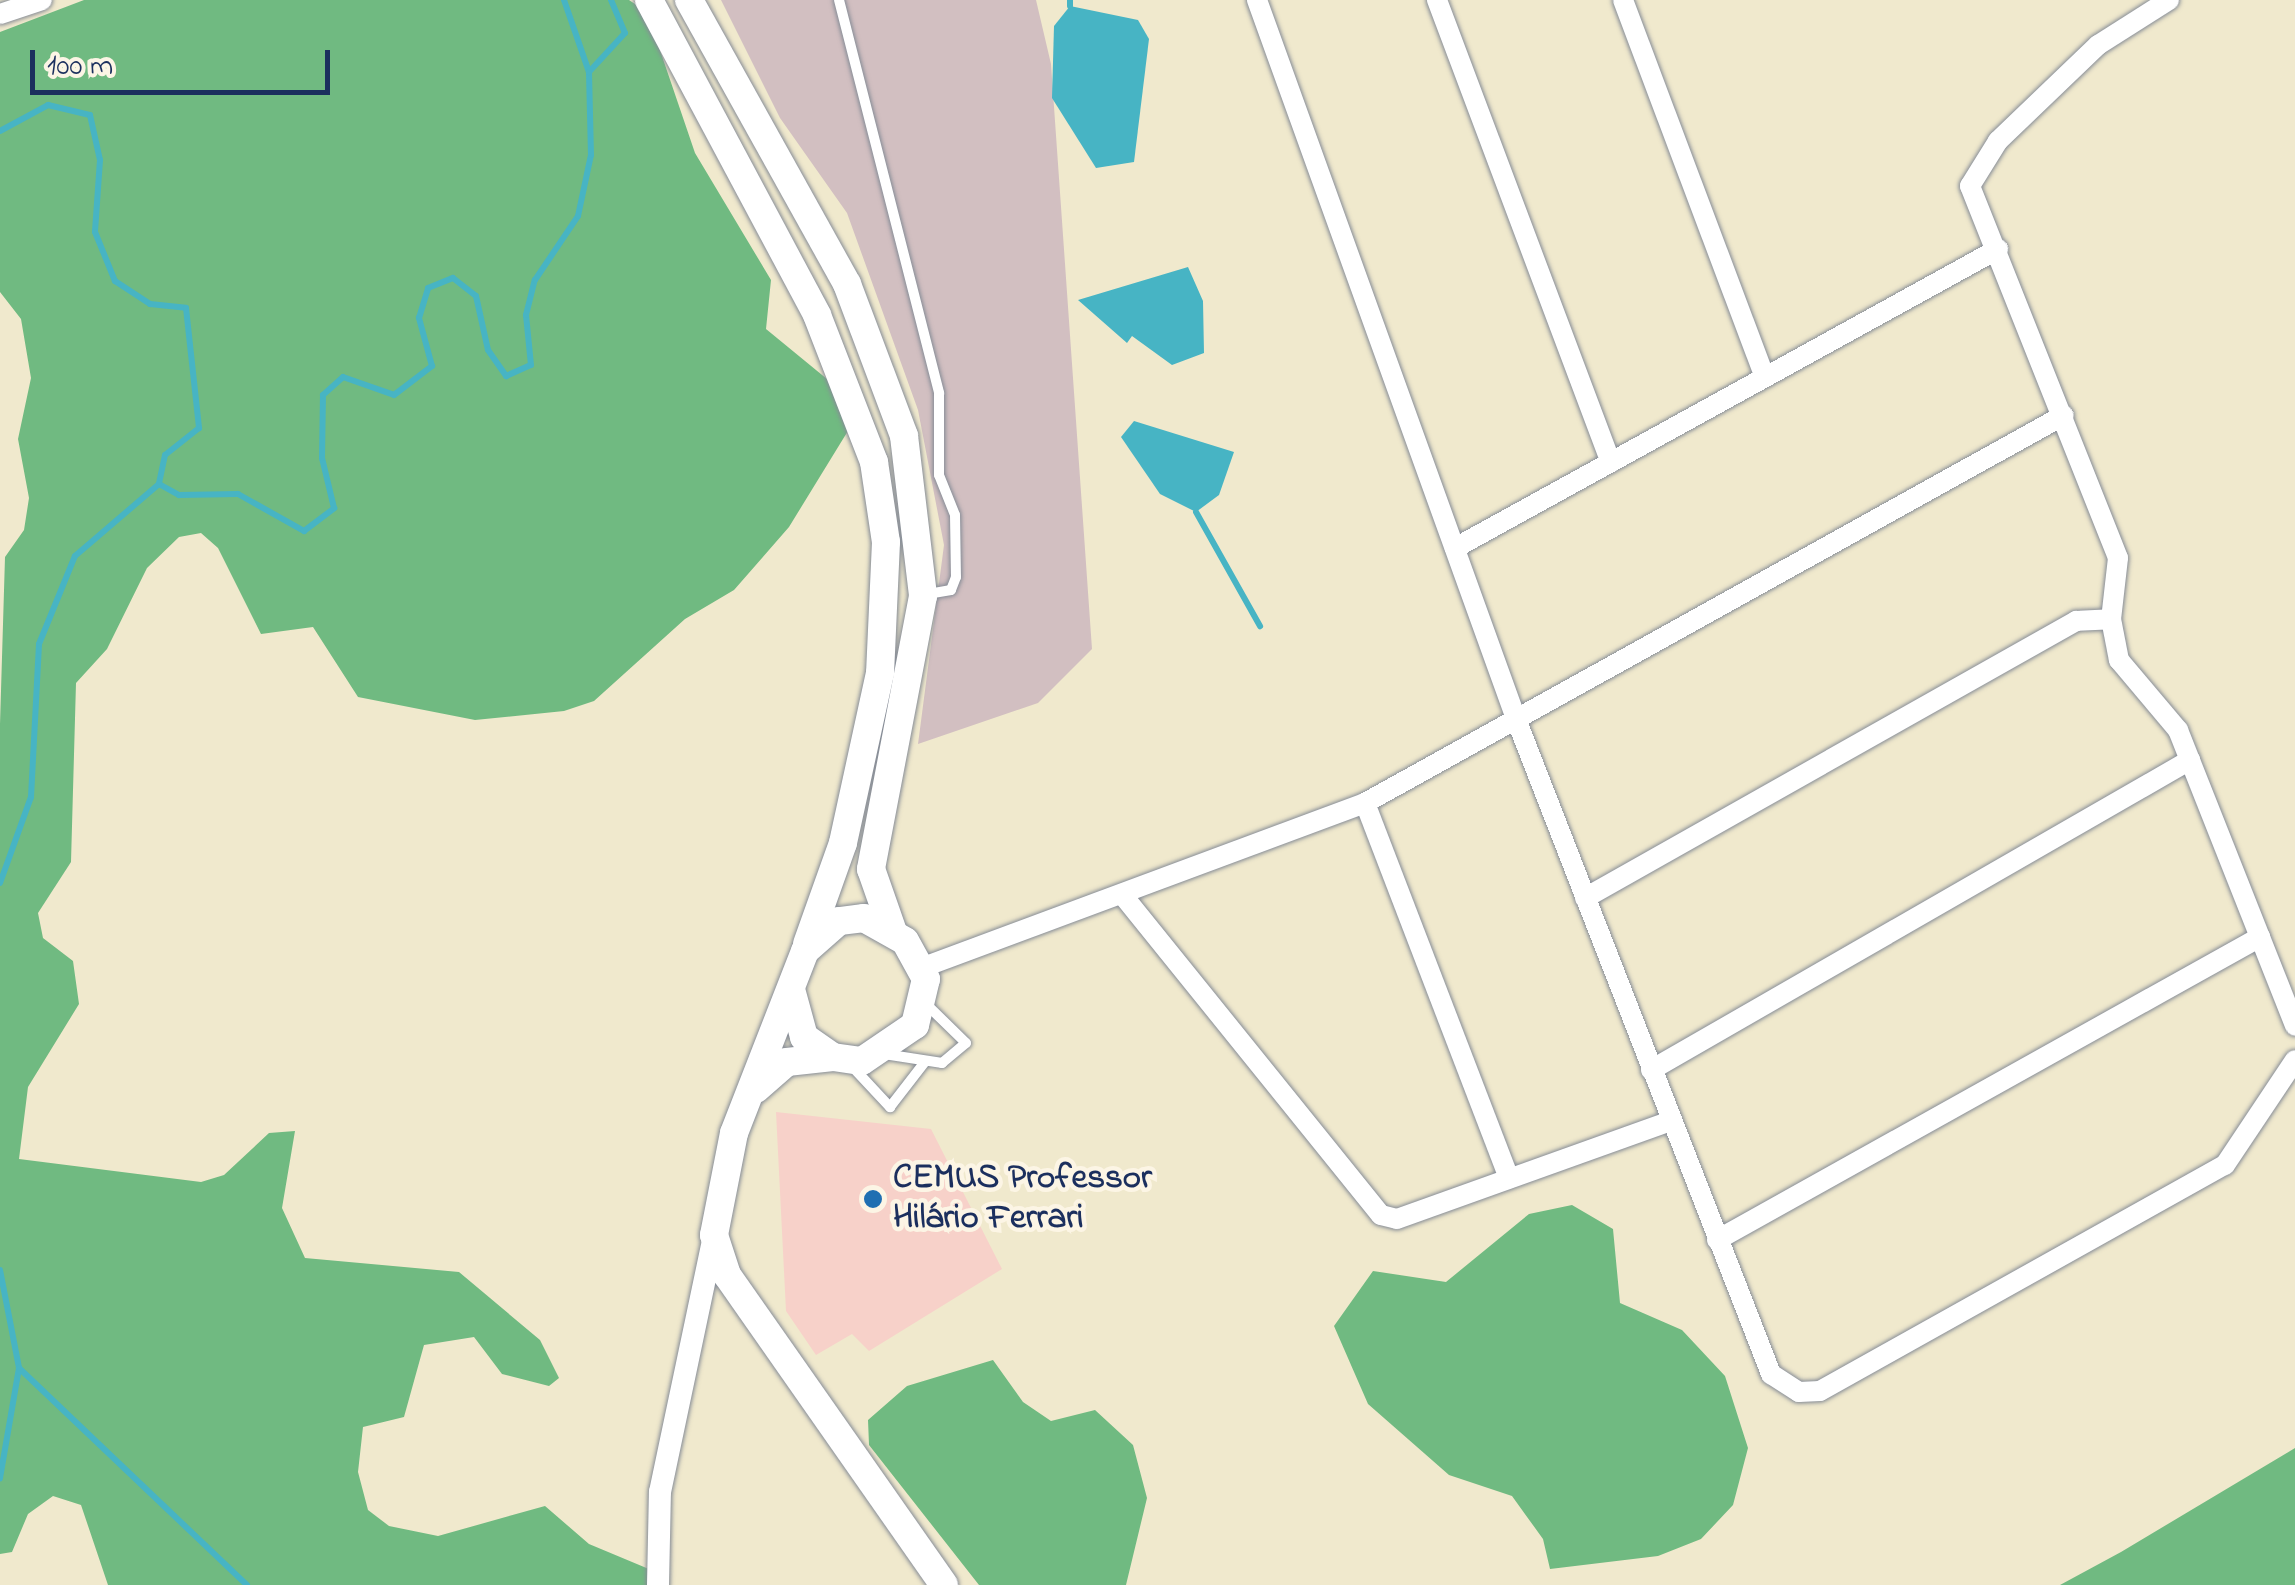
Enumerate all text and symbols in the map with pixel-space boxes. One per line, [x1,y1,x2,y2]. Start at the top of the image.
scale bar [35,30,335,92]
text: 100 m [47,45,113,89]
place label: CEMUS Professor Hilário Ferrari [893,1158,1152,1240]
marker: CEMUS Professor Hilário Ferrari [862,1188,884,1210]

